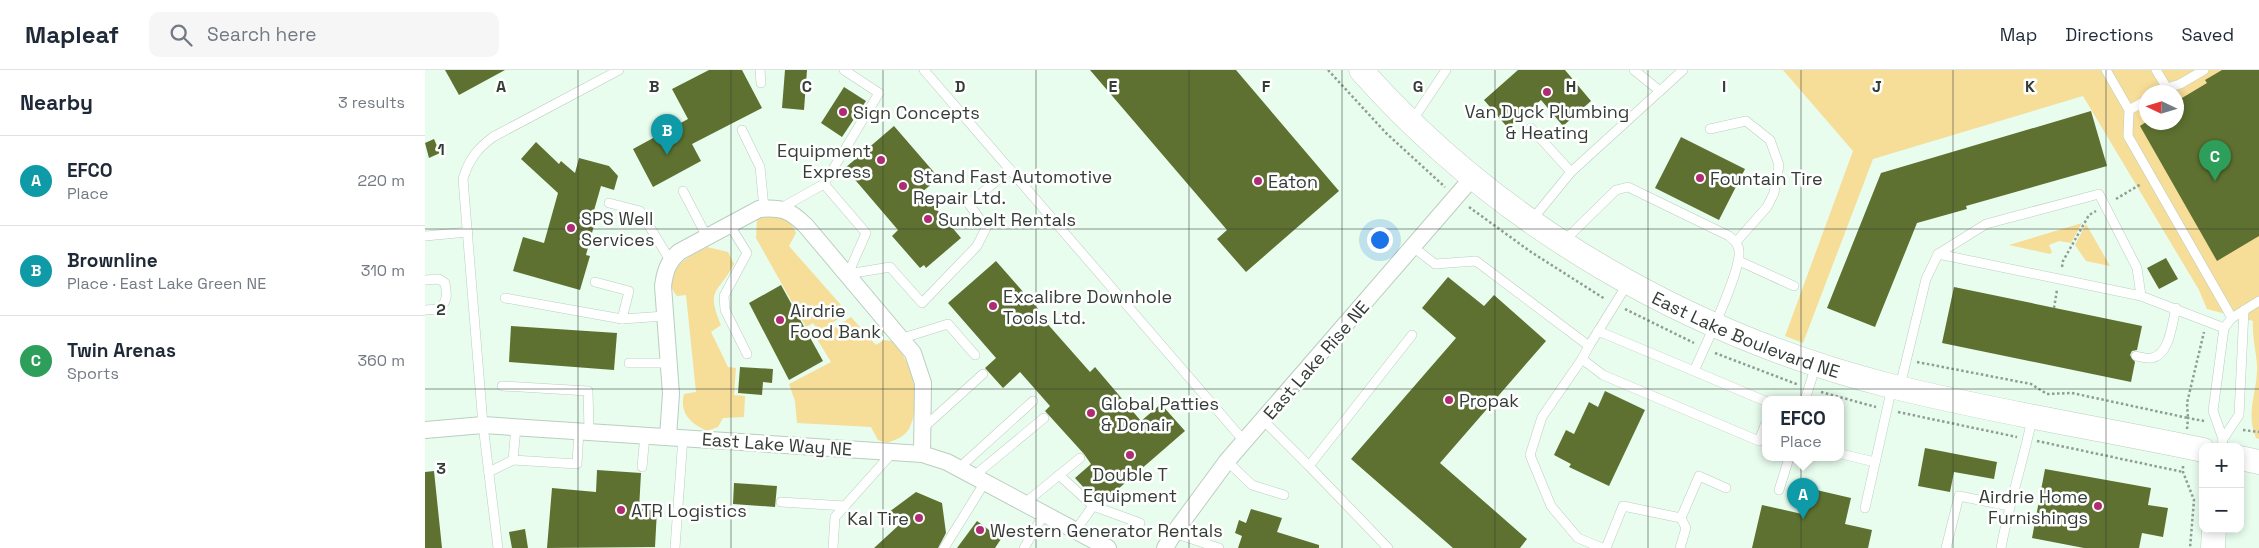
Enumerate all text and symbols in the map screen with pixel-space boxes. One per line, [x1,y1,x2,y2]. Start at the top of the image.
search box [149,12,499,57]
text: Mapleaf [25,19,119,50]
icon: search [167,21,195,49]
text: Search here [207,22,317,47]
text: Map [2000,23,2037,46]
text: Directions [2065,23,2154,46]
text: Saved [2182,23,2234,46]
text: A [496,76,506,97]
text: B [649,76,659,97]
text: C [802,76,812,97]
text: D [955,76,965,97]
text: E [1109,76,1118,97]
text: F [1262,76,1271,97]
text: G [1413,76,1423,97]
text: H [1566,76,1576,97]
text: I [1722,76,1726,97]
text: J [1872,76,1882,97]
text: K [2025,76,2035,97]
north arrow [2139,85,2184,130]
marker: Van Dyck Plumbing & Heating [1541,86,1553,98]
text: Nearby [20,89,93,116]
text: 3 results [338,92,405,113]
place label: Van Dyck Plumbing & Heating [1465,100,1629,144]
place label: Sign Concepts [853,101,980,124]
marker: Sign Concepts [837,106,849,118]
pin: B [651,114,683,155]
text: 1 [437,139,445,160]
place label: Equipment Express [777,139,871,183]
pin: C [2199,140,2231,181]
marker: Equipment Express [875,154,887,166]
text: EFCO [67,158,113,183]
place label: Stand Fast Automotive Repair Ltd. [913,165,1112,209]
place label: Fountain Tire [1710,167,1823,190]
text: A [31,170,41,191]
text: 220 m [358,170,405,191]
place label: Eaton [1268,170,1318,193]
marker: Fountain Tire [1694,172,1706,184]
marker: Eaton [1252,175,1264,187]
marker: Stand Fast Automotive Repair Ltd. [897,180,909,192]
text: Place [67,183,109,204]
place label: SPS Well Services [581,207,655,251]
place label: Sunbelt Rentals [938,208,1076,231]
marker: Sunbelt Rentals [922,213,934,225]
marker: SPS Well Services [565,222,577,234]
your location [1367,227,1393,253]
text: Brownline [67,248,158,273]
text: B [31,260,41,281]
text: 310 m [361,260,405,281]
text: Place · East Lake Green NE [67,273,266,294]
place label: Excalibre Downhole Tools Ltd. [1003,285,1172,329]
street label: East Lake Boulevard NE [1648,286,1843,382]
street label: East Lake Rise NE [1258,296,1374,424]
text: 2 [436,299,446,320]
place label: Airdrie Food Bank [790,299,881,343]
marker: Excalibre Downhole Tools Ltd. [987,300,999,312]
marker: Airdrie Food Bank [774,314,786,326]
text: Twin Arenas [67,338,176,363]
text: C [31,350,41,371]
text: 360 m [357,350,405,371]
text: Sports [67,363,119,384]
place label: Propak [1459,389,1519,412]
place label: Global Patties & Donair [1101,392,1219,436]
marker: Propak [1443,394,1455,406]
popup [1762,396,1844,461]
text: EFCO [1780,406,1826,431]
marker: Global Patties & Donair [1085,407,1097,419]
street label: East Lake Way NE [701,427,853,461]
text: Place [1780,431,1822,452]
map controls [2199,443,2244,533]
button: + [2199,443,2244,488]
marker: Double T Equipment [1124,449,1136,461]
text: 3 [436,458,446,479]
place label: Double T Equipment [1083,463,1177,507]
pin: A [1787,478,1819,519]
place label: Airdrie Home Furnishings [1979,485,2088,529]
button: − [2199,488,2244,533]
place label: ATR Logistics [631,499,747,522]
marker: Airdrie Home Furnishings [2092,500,2104,512]
marker: ATR Logistics [615,504,627,516]
place label: Kal Tire [847,507,909,530]
marker: Kal Tire [913,512,925,524]
place label: Western Generator Rentals [990,519,1223,542]
marker: Western Generator Rentals [974,524,986,536]

